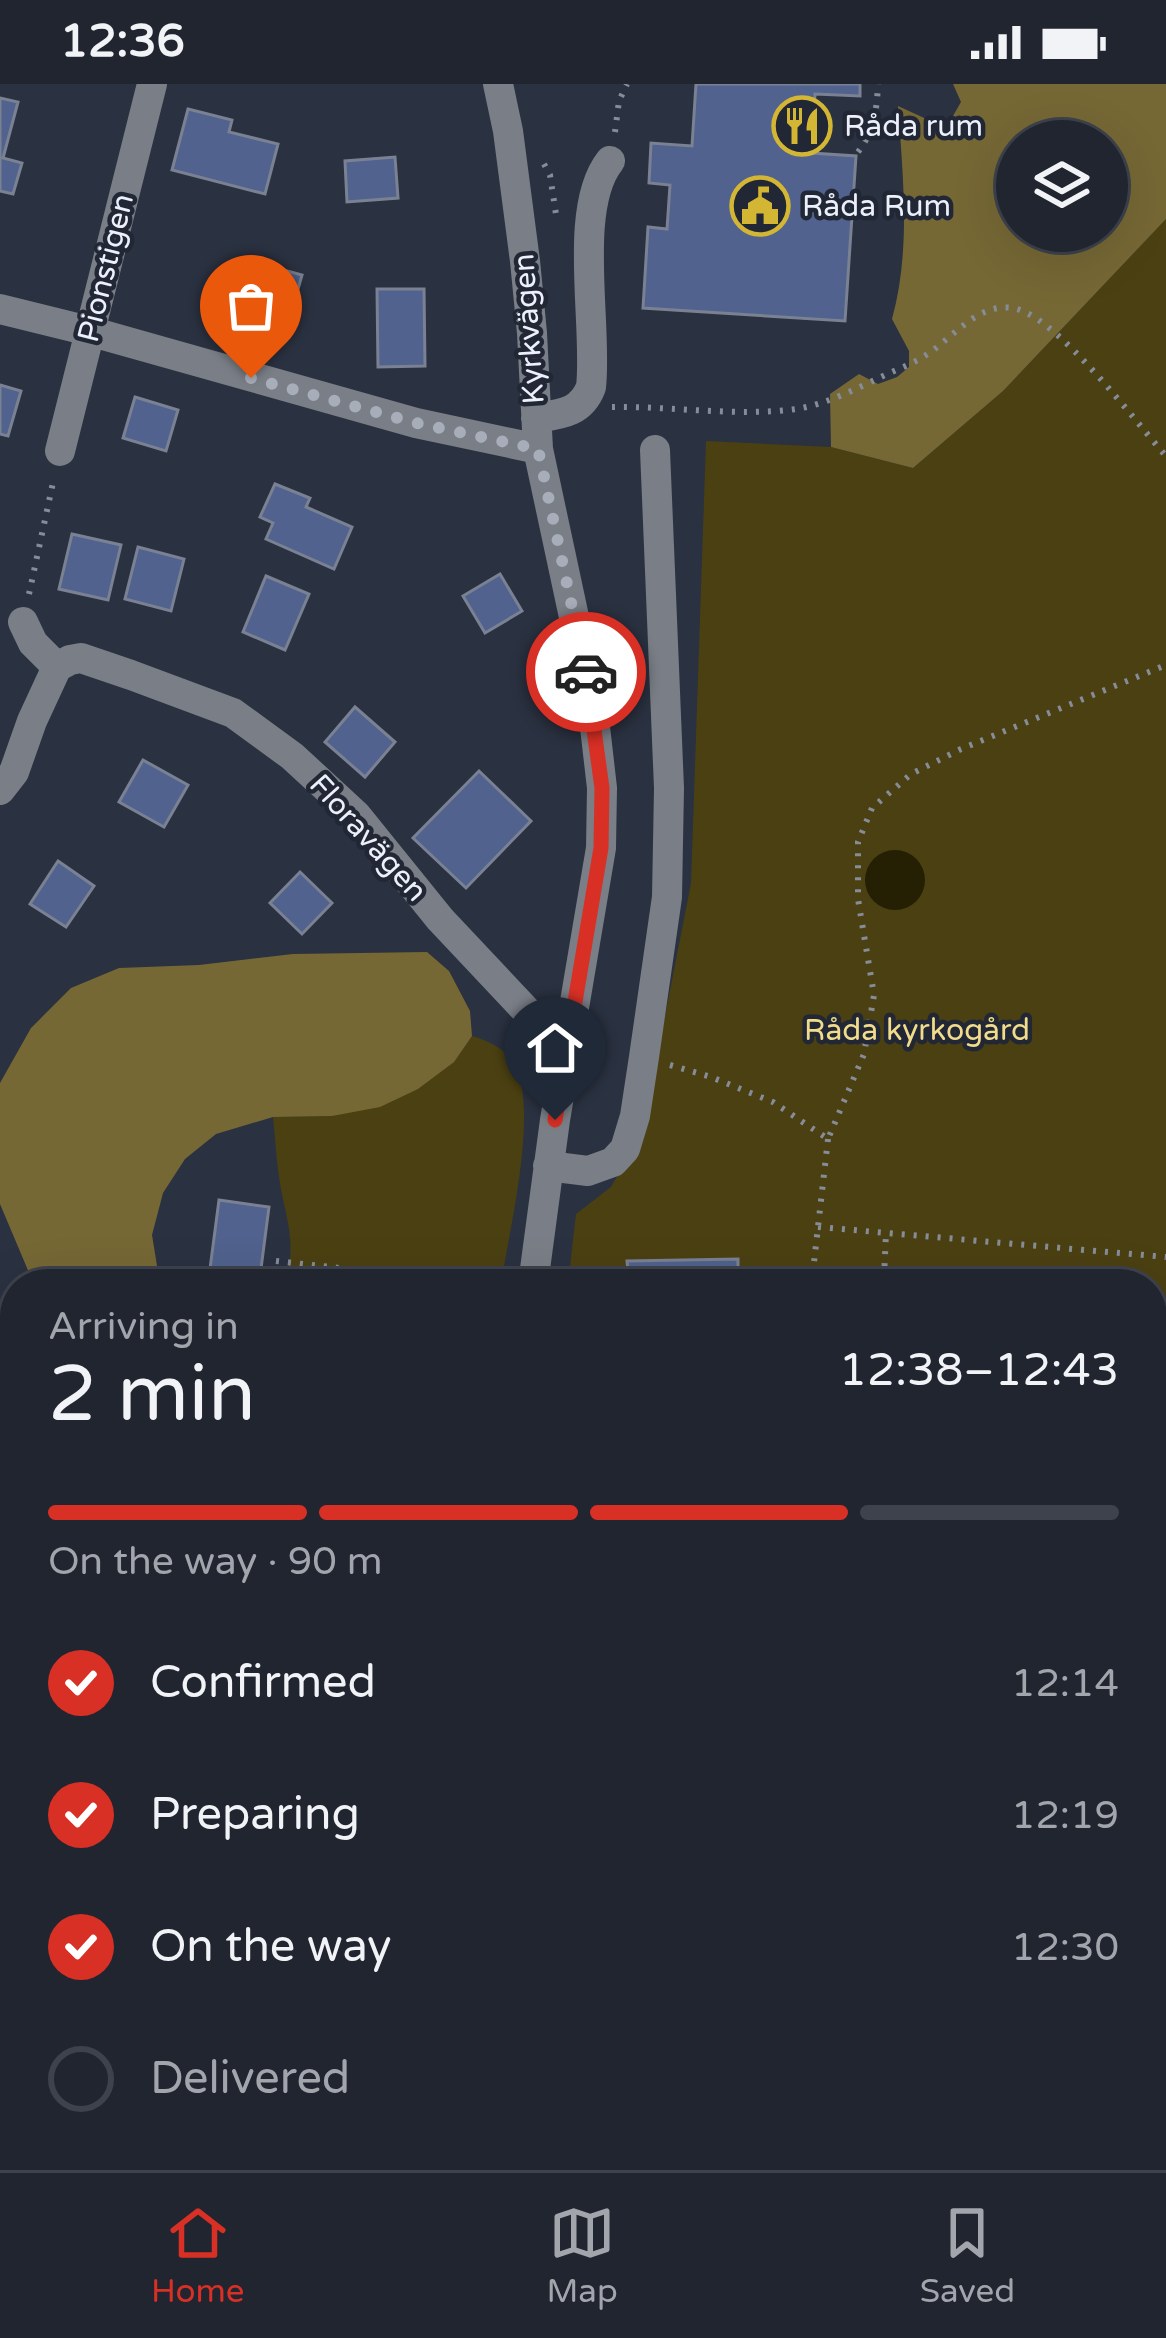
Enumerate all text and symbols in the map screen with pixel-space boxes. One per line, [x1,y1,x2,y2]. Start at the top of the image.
text: 12:36 [60,15,185,69]
restaurant icon: Råda rum [771,95,833,157]
place label: Råda rum [844,108,983,145]
map controls [996,120,1128,252]
button: layers [996,120,1128,252]
public building icon: Råda Rum [729,175,791,237]
place label: Råda Rum [802,188,951,225]
street label: Pionstigen [70,190,142,346]
street label: Kyrkvägen [505,252,553,406]
pin [200,255,302,378]
icon: bag [218,273,284,339]
courier [526,612,646,732]
icon: car [553,639,619,705]
street label: Floravägen [301,767,435,909]
pin [504,997,606,1120]
park label: Råda kyrkogård [804,1012,1030,1049]
icon: home [522,1015,588,1081]
text: Arriving in [48,1303,239,1350]
text: 12:38–12:43 [839,1344,1119,1398]
text: 2 min [48,1348,256,1442]
text: On the way · 90 m [48,1538,383,1585]
icon: check [48,1650,114,1716]
text: Confirmed [150,1656,376,1710]
text: 12:14 [1011,1660,1119,1707]
icon: check [48,1782,114,1848]
text: Preparing [150,1788,360,1842]
text: 12:19 [1011,1792,1119,1839]
icon: check [48,1914,114,1980]
text: On the way [150,1920,391,1974]
text: 12:30 [1011,1924,1119,1971]
text: Delivered [150,2052,350,2106]
tab: Home [151,2200,244,2311]
tab: Map [546,2200,618,2311]
tab: Saved [920,2200,1015,2311]

